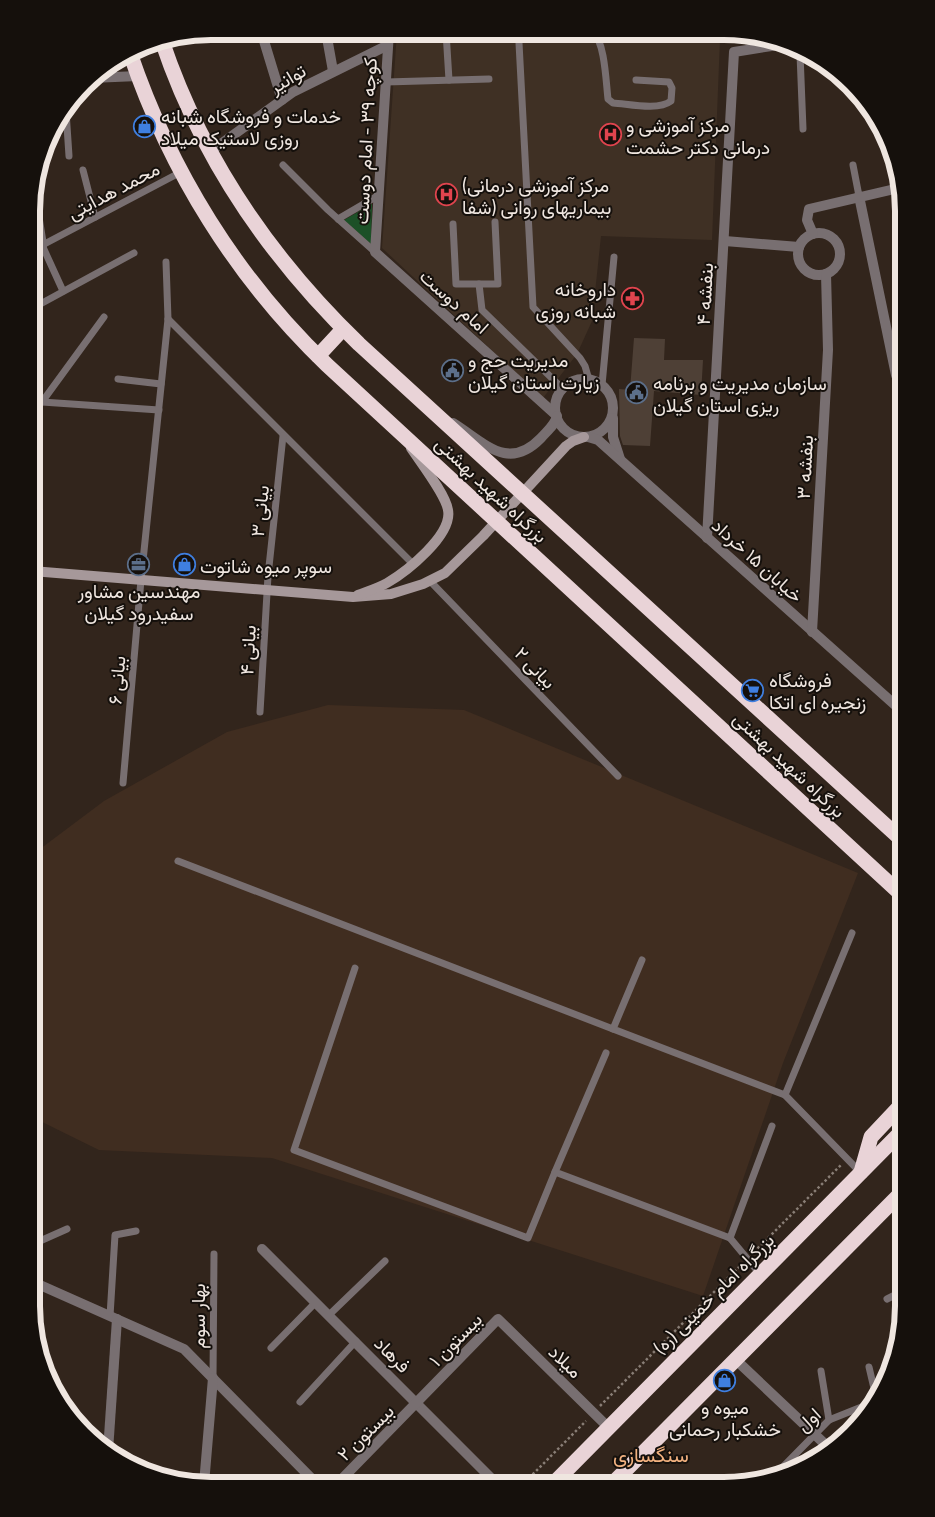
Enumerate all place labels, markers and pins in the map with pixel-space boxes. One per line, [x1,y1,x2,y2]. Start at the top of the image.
place label: خدمات و فروشگاه شبانه روزی لاستیک میلاد [161,101,341,152]
place label: مرکز آموزشی و ‌درمانی دکتر حشمت [626,110,770,161]
shop icon: خدمات و فروشگاه شبانه روزی لاستیک میلاد [133,114,157,138]
hospital icon: مرکز آموزشی و ‌درمانی دکتر حشمت [598,123,622,147]
place label: (مرکز آموزشی درمانی بیماریهای روانی (شفا [462,170,611,221]
hospital icon: (مرکز آموزشی درمانی بیماریهای روانی (شفا [434,183,458,207]
place label: داروخانه شبانه روزی [535,274,616,325]
pharmacy icon: داروخانه شبانه روزی [620,287,644,311]
place label: مدیریت حج و زیارت استان گیلان [468,345,600,396]
public building icon: مدیریت حج و زیارت استان گیلان [440,358,464,382]
place label: سازمان مدیریت و برنامه ریزی استان گیلان [653,368,827,419]
public building icon: سازمان مدیریت و برنامه ریزی استان گیلان [625,381,649,405]
place label: سوپر میوه شاتوت [200,551,332,580]
office icon: مهندسین مشاور سفیدرود گیلان [127,552,151,576]
shop icon: سوپر میوه شاتوت [172,553,196,577]
place label: مهندسین مشاور سفیدرود گیلان [77,576,200,627]
place label: فروشگاه زنجیره ای اتکا [769,665,866,716]
supermarket icon: فروشگاه زنجیره ای اتکا [741,678,765,702]
shop icon: میوه و خشکبار رحمانی [713,1368,737,1392]
place label: میوه و خشکبار رحمانی [669,1392,781,1443]

